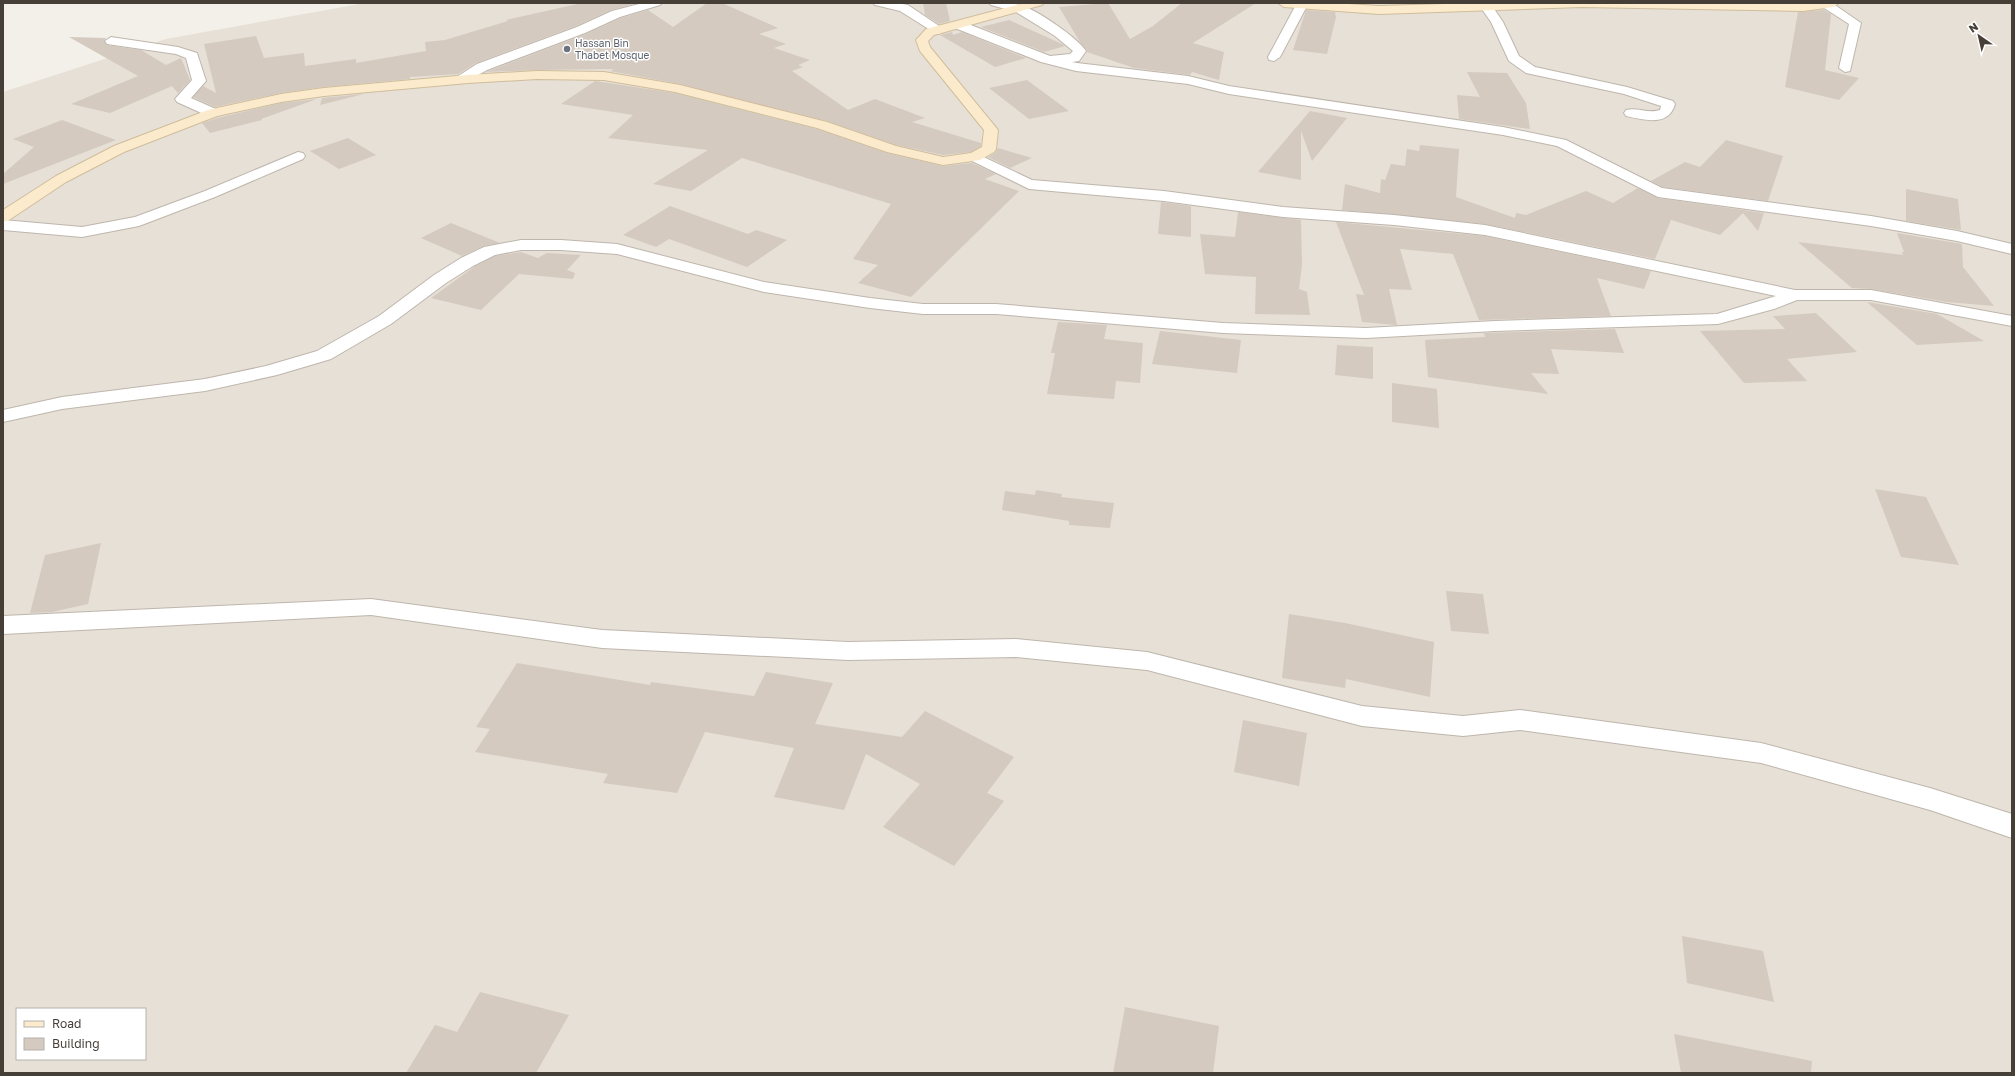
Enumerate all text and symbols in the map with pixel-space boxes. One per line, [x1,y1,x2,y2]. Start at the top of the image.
north arrow [1959,16,1999,56]
text: N [1966,20,1980,35]
place label: Hassan Bin Thabet Mosque [575,37,650,61]
marker: Hassan Bin Thabet Mosque [562,44,572,54]
legend [16,1008,146,1060]
text: Road [52,1016,81,1031]
text: Building [52,1036,100,1051]

